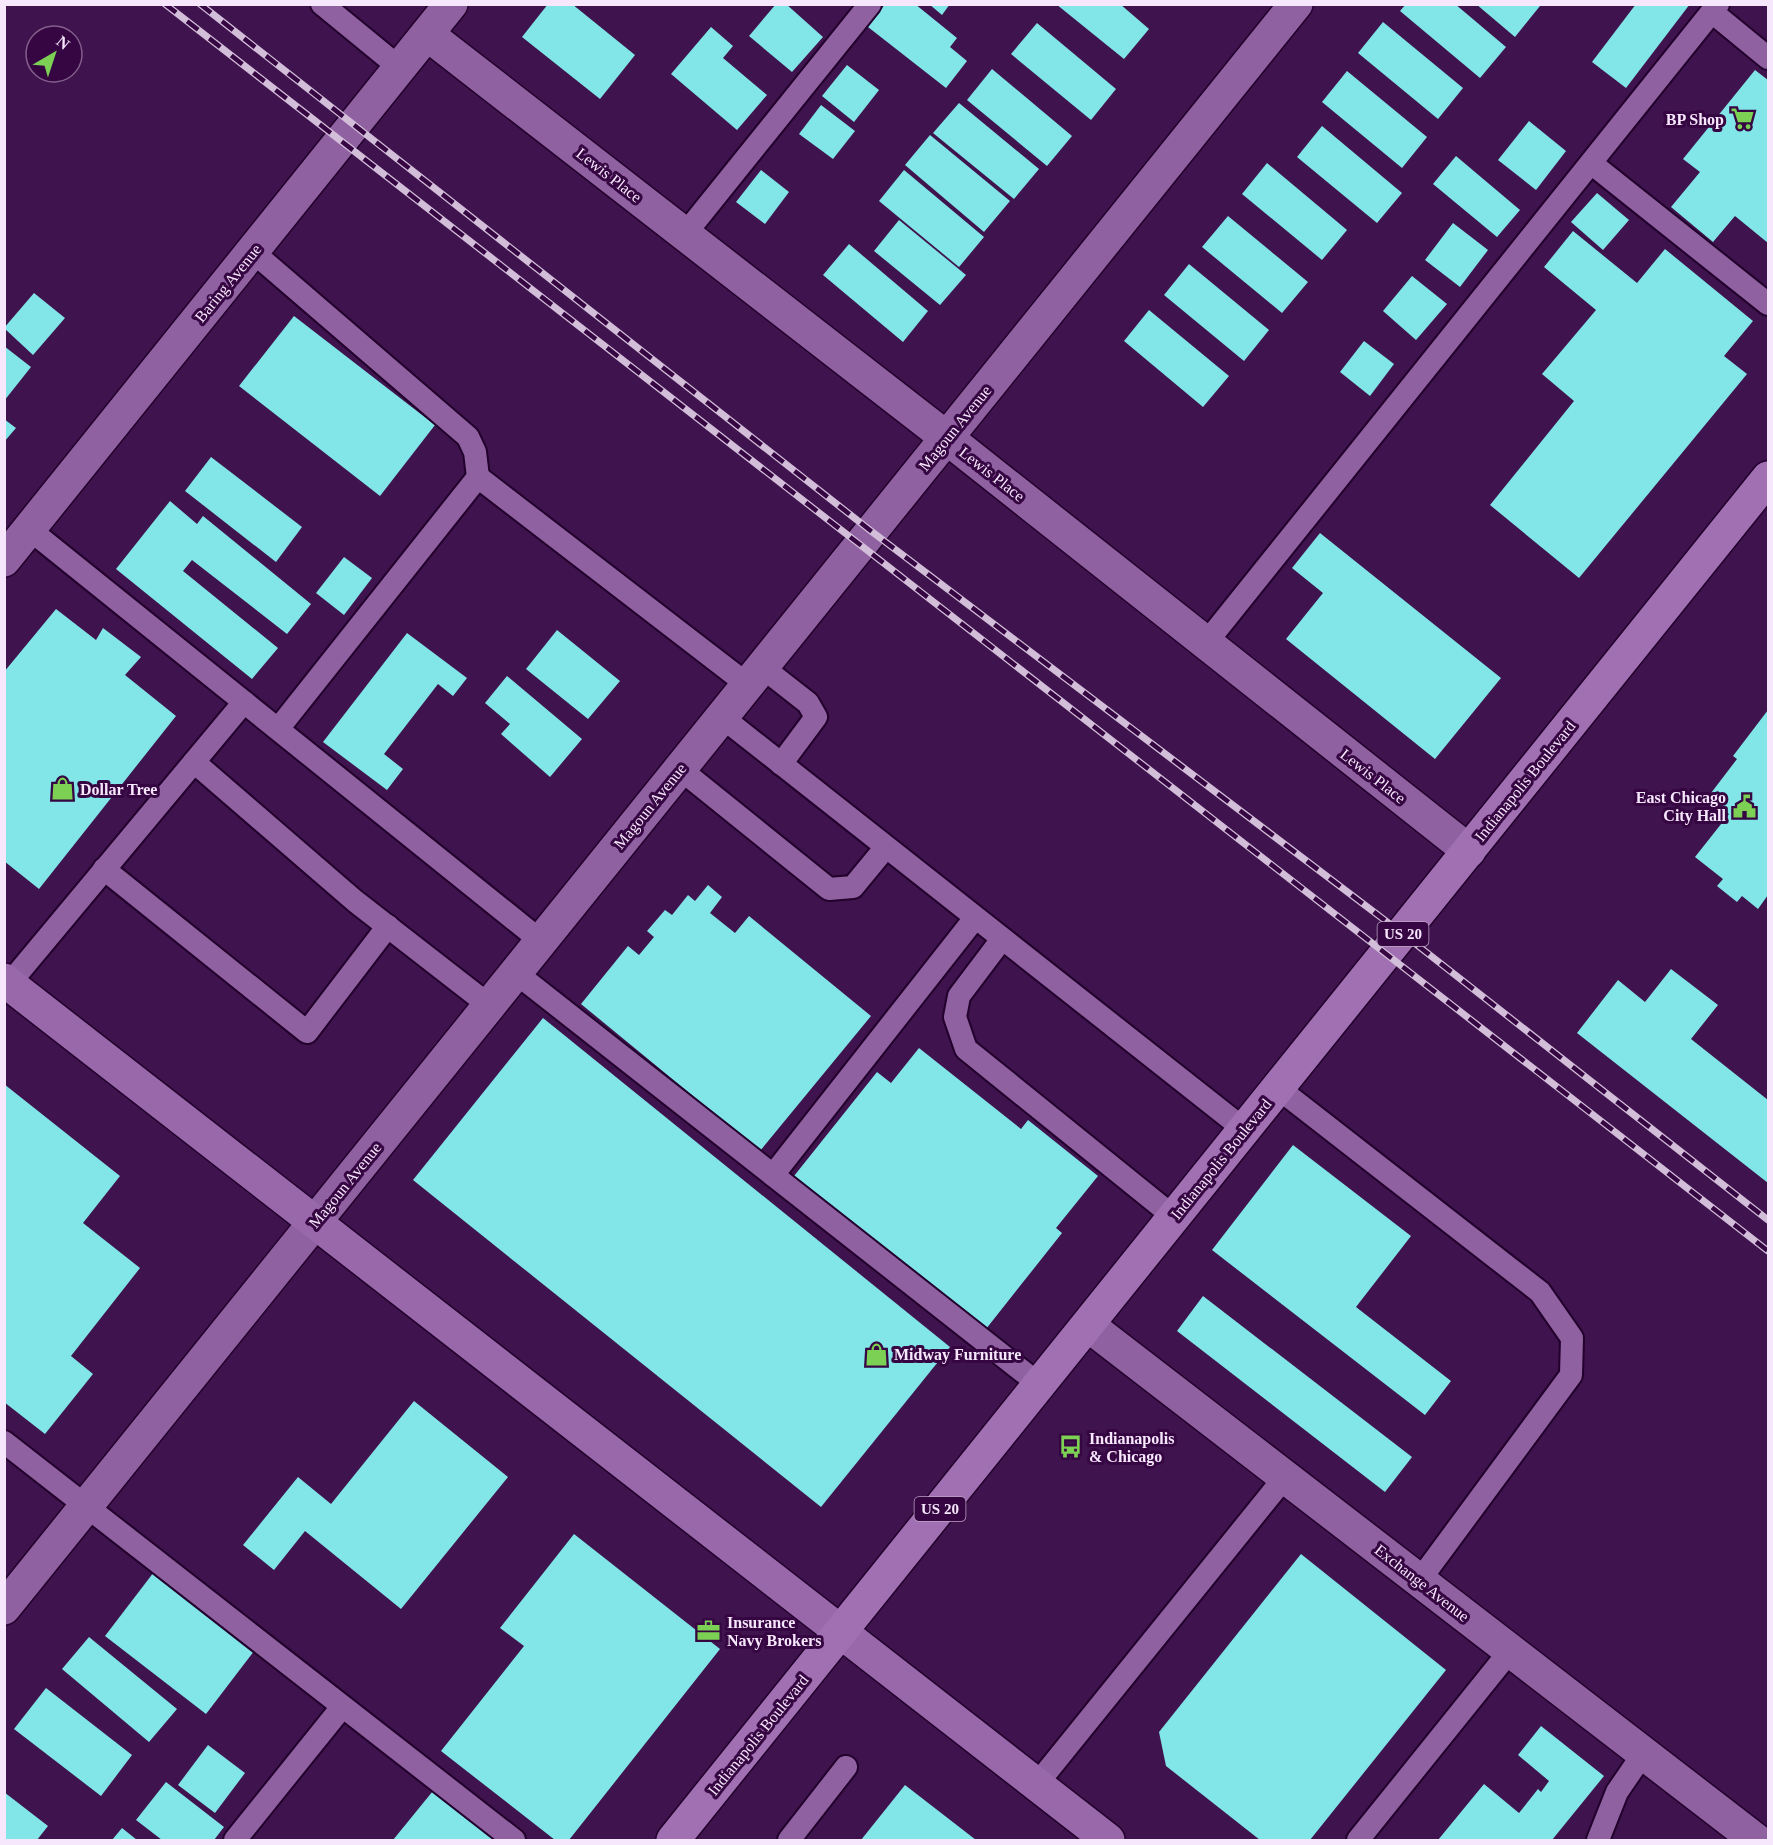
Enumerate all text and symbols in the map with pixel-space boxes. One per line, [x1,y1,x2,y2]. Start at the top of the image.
north arrow [24,24,84,84]
text: N [53,32,73,53]
supermarket icon: BP Shop [1729,106,1755,132]
place label: BP Shop [1666,111,1724,129]
street label: Lewis Place [573,144,645,206]
street label: Baring Avenue [191,241,265,326]
street label: Magoun Avenue [915,382,995,475]
street label: Lewis Place [956,443,1028,505]
street label: Indianapolis Boulevard [1471,717,1580,845]
street label: Lewis Place [1337,745,1409,807]
street label: Magoun Avenue [610,760,690,853]
shop icon: Dollar Tree [49,776,75,802]
place label: Dollar Tree [80,781,157,798]
place label: East Chicago City Hall [1636,789,1727,825]
public building icon: East Chicago City Hall [1731,793,1757,819]
road number: US 20 [1378,922,1428,946]
street label: Indianapolis Boulevard [1167,1095,1276,1223]
street label: Magoun Avenue [305,1139,385,1232]
shop icon: Midway Furniture [863,1341,889,1367]
place label: Midway Furniture [894,1346,1021,1364]
place label: Indianapolis & Chicago [1089,1430,1174,1466]
bus stop icon: Indianapolis & Chicago [1058,1434,1084,1460]
road number: US 20 [914,1497,966,1521]
street label: Exchange Avenue [1371,1541,1472,1626]
place label: Insurance Navy Brokers [727,1614,821,1650]
office icon: Insurance Navy Brokers [696,1618,722,1644]
street label: Indianapolis Boulevard [704,1671,813,1799]

